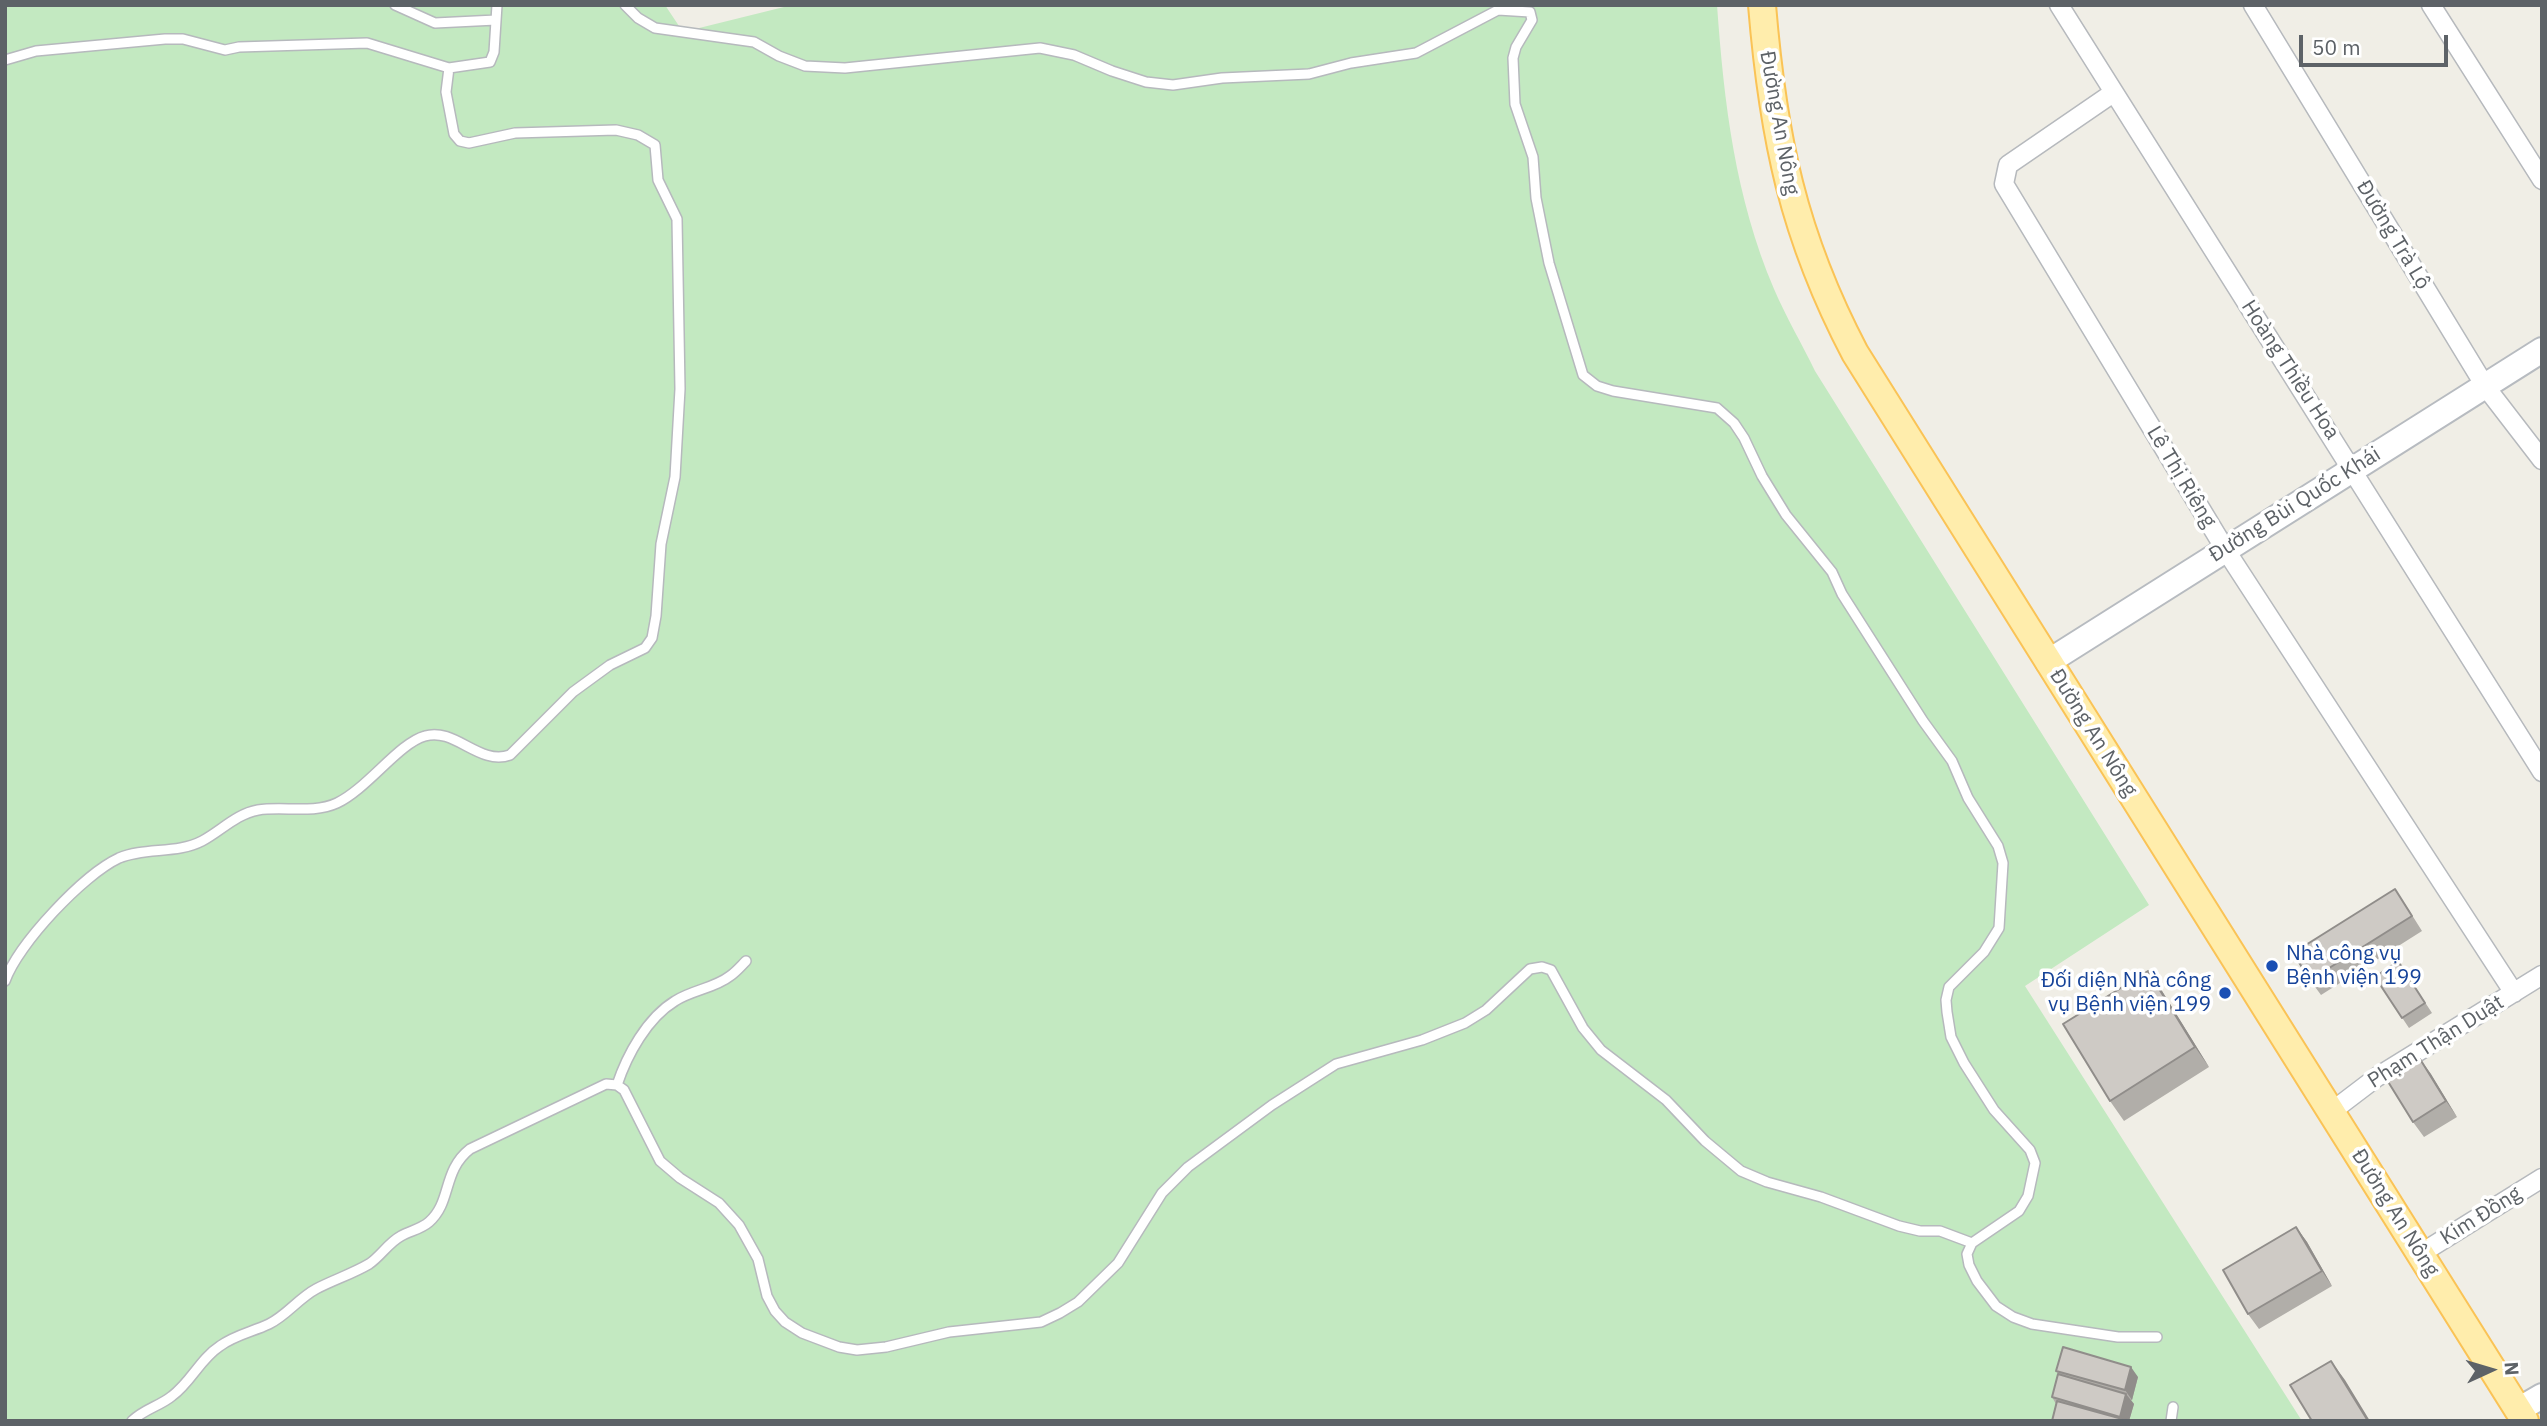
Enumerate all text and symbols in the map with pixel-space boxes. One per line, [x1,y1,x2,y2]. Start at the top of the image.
scale bar [2302,21,2451,65]
text: 50 m [2312,33,2361,61]
street label: Đường An Nông [1754,49,1804,197]
street label: Đường Trà Lộ [2351,176,2435,294]
street label: Hoàng Thiều Hoa [2236,296,2344,444]
street label: Lê Thị Riêng [2141,422,2221,532]
street label: Đường Bùi Quốc Khái [2205,442,2385,568]
street label: Đường An Nông [2044,665,2142,801]
place label: Nhà công vụ Bệnh viện 199 [2286,941,2422,991]
marker: Nhà công vụ Bệnh viện 199 [2264,958,2280,974]
place label: Đối diện Nhà công vụ Bệnh viện 199 [2041,968,2211,1018]
marker: Đối diện Nhà công vụ Bệnh viện 199 [2217,985,2233,1001]
street label: Phạm Thận Duật [2363,990,2509,1094]
street label: Đường An Nông [2346,1145,2444,1281]
street label: Kim Đồng [2436,1181,2526,1251]
north arrow [2456,1335,2526,1405]
text: N [2499,1361,2524,1376]

